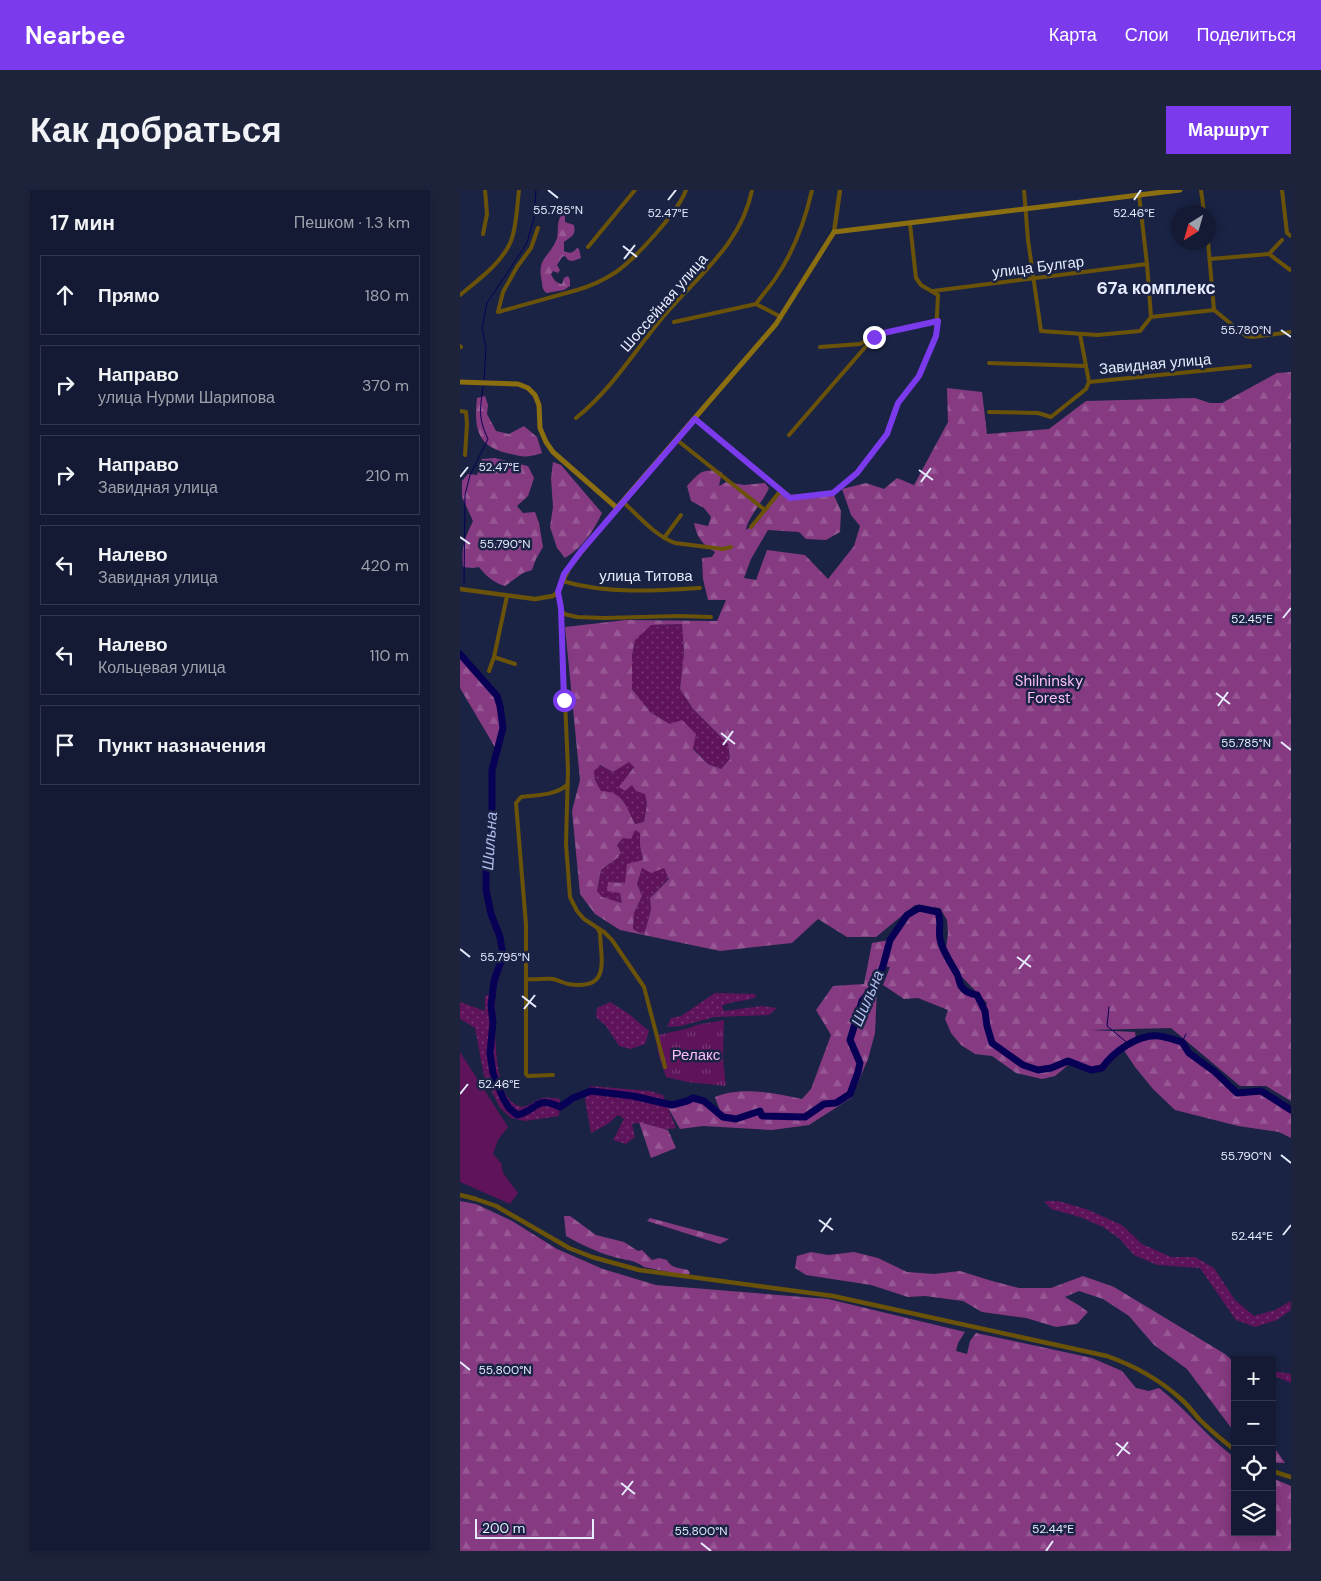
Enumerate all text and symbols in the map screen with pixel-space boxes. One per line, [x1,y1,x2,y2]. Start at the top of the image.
text: Nearbee [25,20,125,51]
text: Карта [1049,23,1097,47]
text: Слои [1125,23,1169,47]
text: Поделиться [1197,23,1296,47]
button: Маршрут [1166,106,1291,154]
text: Как добраться [30,107,282,153]
text: 55.785°N [533,202,583,218]
text: 52.47°E [648,205,689,221]
text: 52.46°E [1113,205,1155,221]
north arrow [1171,205,1216,250]
text: 17 мин [50,209,115,237]
text: Пешком · 1.3 km [294,212,410,233]
street label: Шоссейная улица [616,249,713,356]
street label: улица Булгар [991,251,1085,283]
district label: 67а комплекс [1097,276,1215,300]
icon: ahead [51,281,79,309]
text: Прямо [98,283,160,308]
text: 180 m [365,285,409,306]
text: 55.780°N [1221,322,1271,338]
route end [863,326,886,349]
street label: Завидная улица [1098,349,1213,379]
text: Направо [98,362,179,387]
icon: right [51,371,79,399]
text: 370 m [362,375,409,396]
text: улица Нурми Шарипова [98,387,275,408]
text: Направо [98,452,179,477]
text: 52.47°E [479,459,520,475]
icon: right [51,461,79,489]
text: 210 m [365,465,409,486]
text: Завидная улица [98,477,218,498]
text: 55.790°N [480,536,530,552]
text: Налево [98,542,168,567]
icon: left [51,551,79,579]
text: 420 m [361,555,409,576]
street label: улица Титова [599,566,693,586]
text: Завидная улица [98,567,218,588]
text: 52.45°E [1231,611,1273,627]
text: Налево [98,632,168,657]
icon: left [51,641,79,669]
text: 110 m [370,645,409,666]
text: Кольцевая улица [98,657,226,678]
park label: Shilninsky Forest [1015,671,1084,708]
route start [553,689,576,712]
icon: arrive [51,731,79,759]
text: Пункт назначения [98,733,266,758]
text: 55.785°N [1221,735,1271,751]
water label: Шильна [477,811,502,871]
text: 55.795°N [480,949,530,965]
water label: Шильна [846,967,889,1029]
park label: Релакс [672,1045,721,1065]
text: 52.46°E [478,1076,520,1092]
text: 55.790°N [1221,1148,1271,1164]
text: 52.44°E [1231,1228,1273,1244]
map controls [1231,1356,1276,1536]
button: + [1231,1356,1276,1401]
text: 55.800°N [478,1362,532,1378]
button: − [1231,1401,1276,1446]
button: locate [1231,1446,1276,1491]
button: layers [1231,1491,1276,1536]
scale bar [475,1516,594,1539]
text: 200 m [482,1519,525,1537]
text: 52.44°E [1032,1521,1074,1537]
text: 55.800°N [674,1523,728,1539]

